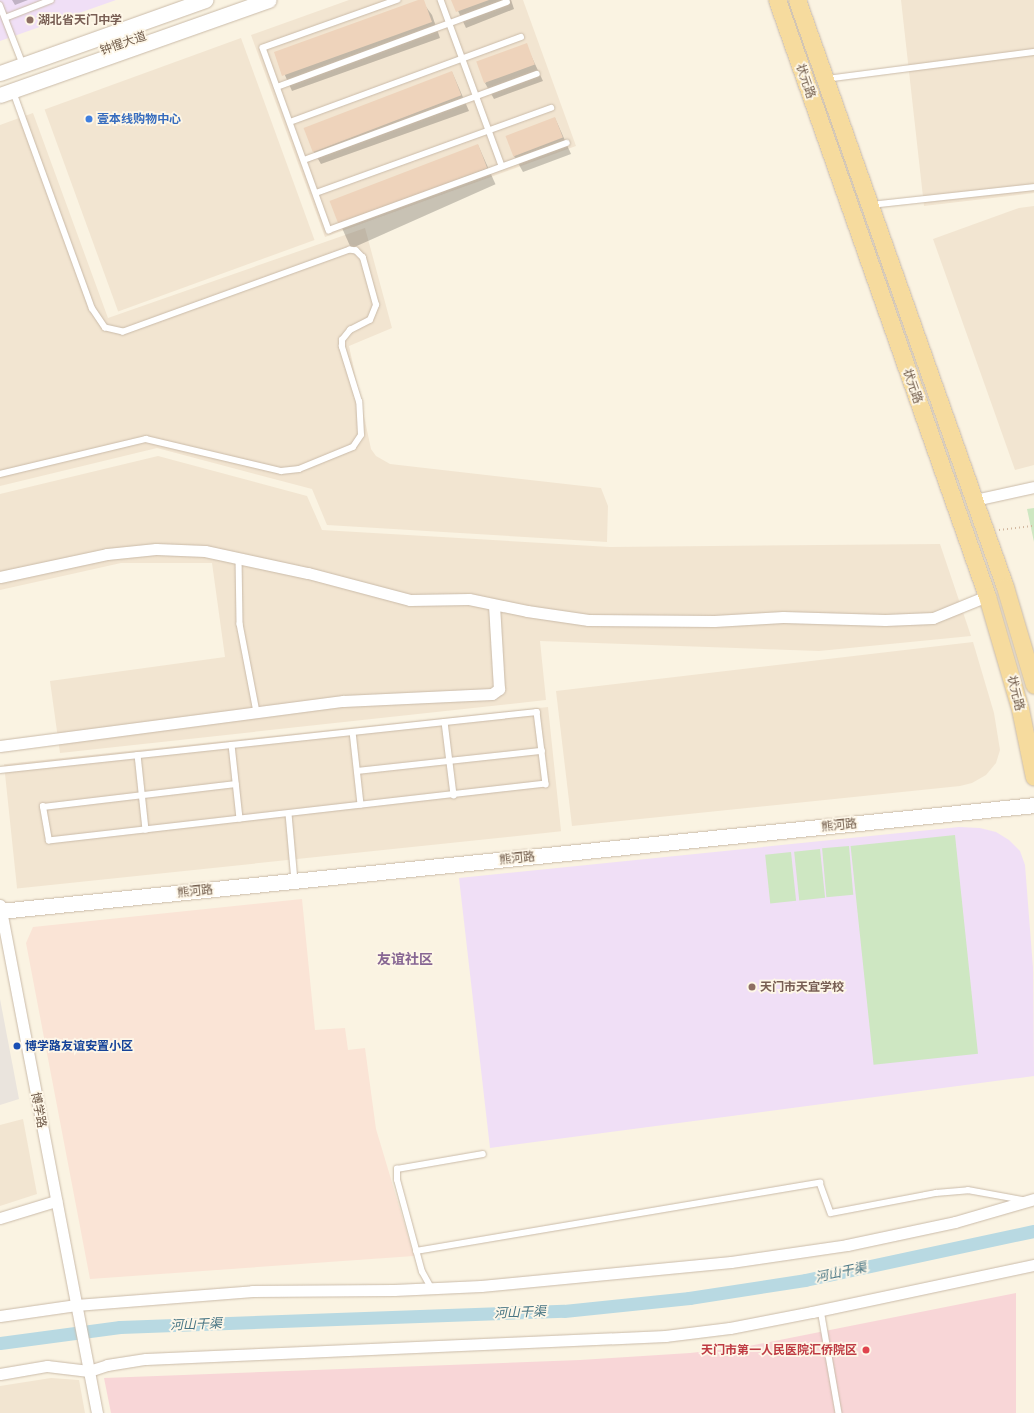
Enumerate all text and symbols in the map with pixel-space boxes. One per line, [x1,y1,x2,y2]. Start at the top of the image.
place label: 湖北省天门中学 [38,13,122,27]
marker: 湖北省天门中学 [25,15,35,25]
street label: 钟惺大道 [98,28,148,58]
street label: 状元路 [793,62,819,100]
place label: 壹本线购物中心 [97,112,181,126]
marker: 壹本线购物中心 [84,114,94,124]
street label: 状元路 [900,367,926,405]
street label: 状元路 [1005,674,1027,712]
street label: 熊河路 [820,816,858,834]
street label: 熊河路 [498,849,536,867]
street label: 熊河路 [176,882,214,900]
district label: 友谊社区 [377,951,433,967]
place label: 天门市天宜学校 [760,980,844,994]
marker: 天门市天宜学校 [747,982,757,992]
place label: 博学路友谊安置小区 [25,1039,133,1053]
marker: 博学路友谊安置小区 [12,1041,22,1051]
street label: 博学路 [28,1091,50,1129]
water label: 河山干渠 [814,1260,868,1286]
water label: 河山干渠 [494,1304,546,1322]
water label: 河山干渠 [170,1316,222,1334]
place label: 天门市第一人民医院汇侨院区 [701,1343,857,1357]
marker: 天门市第一人民医院汇侨院区 [860,1344,872,1356]

